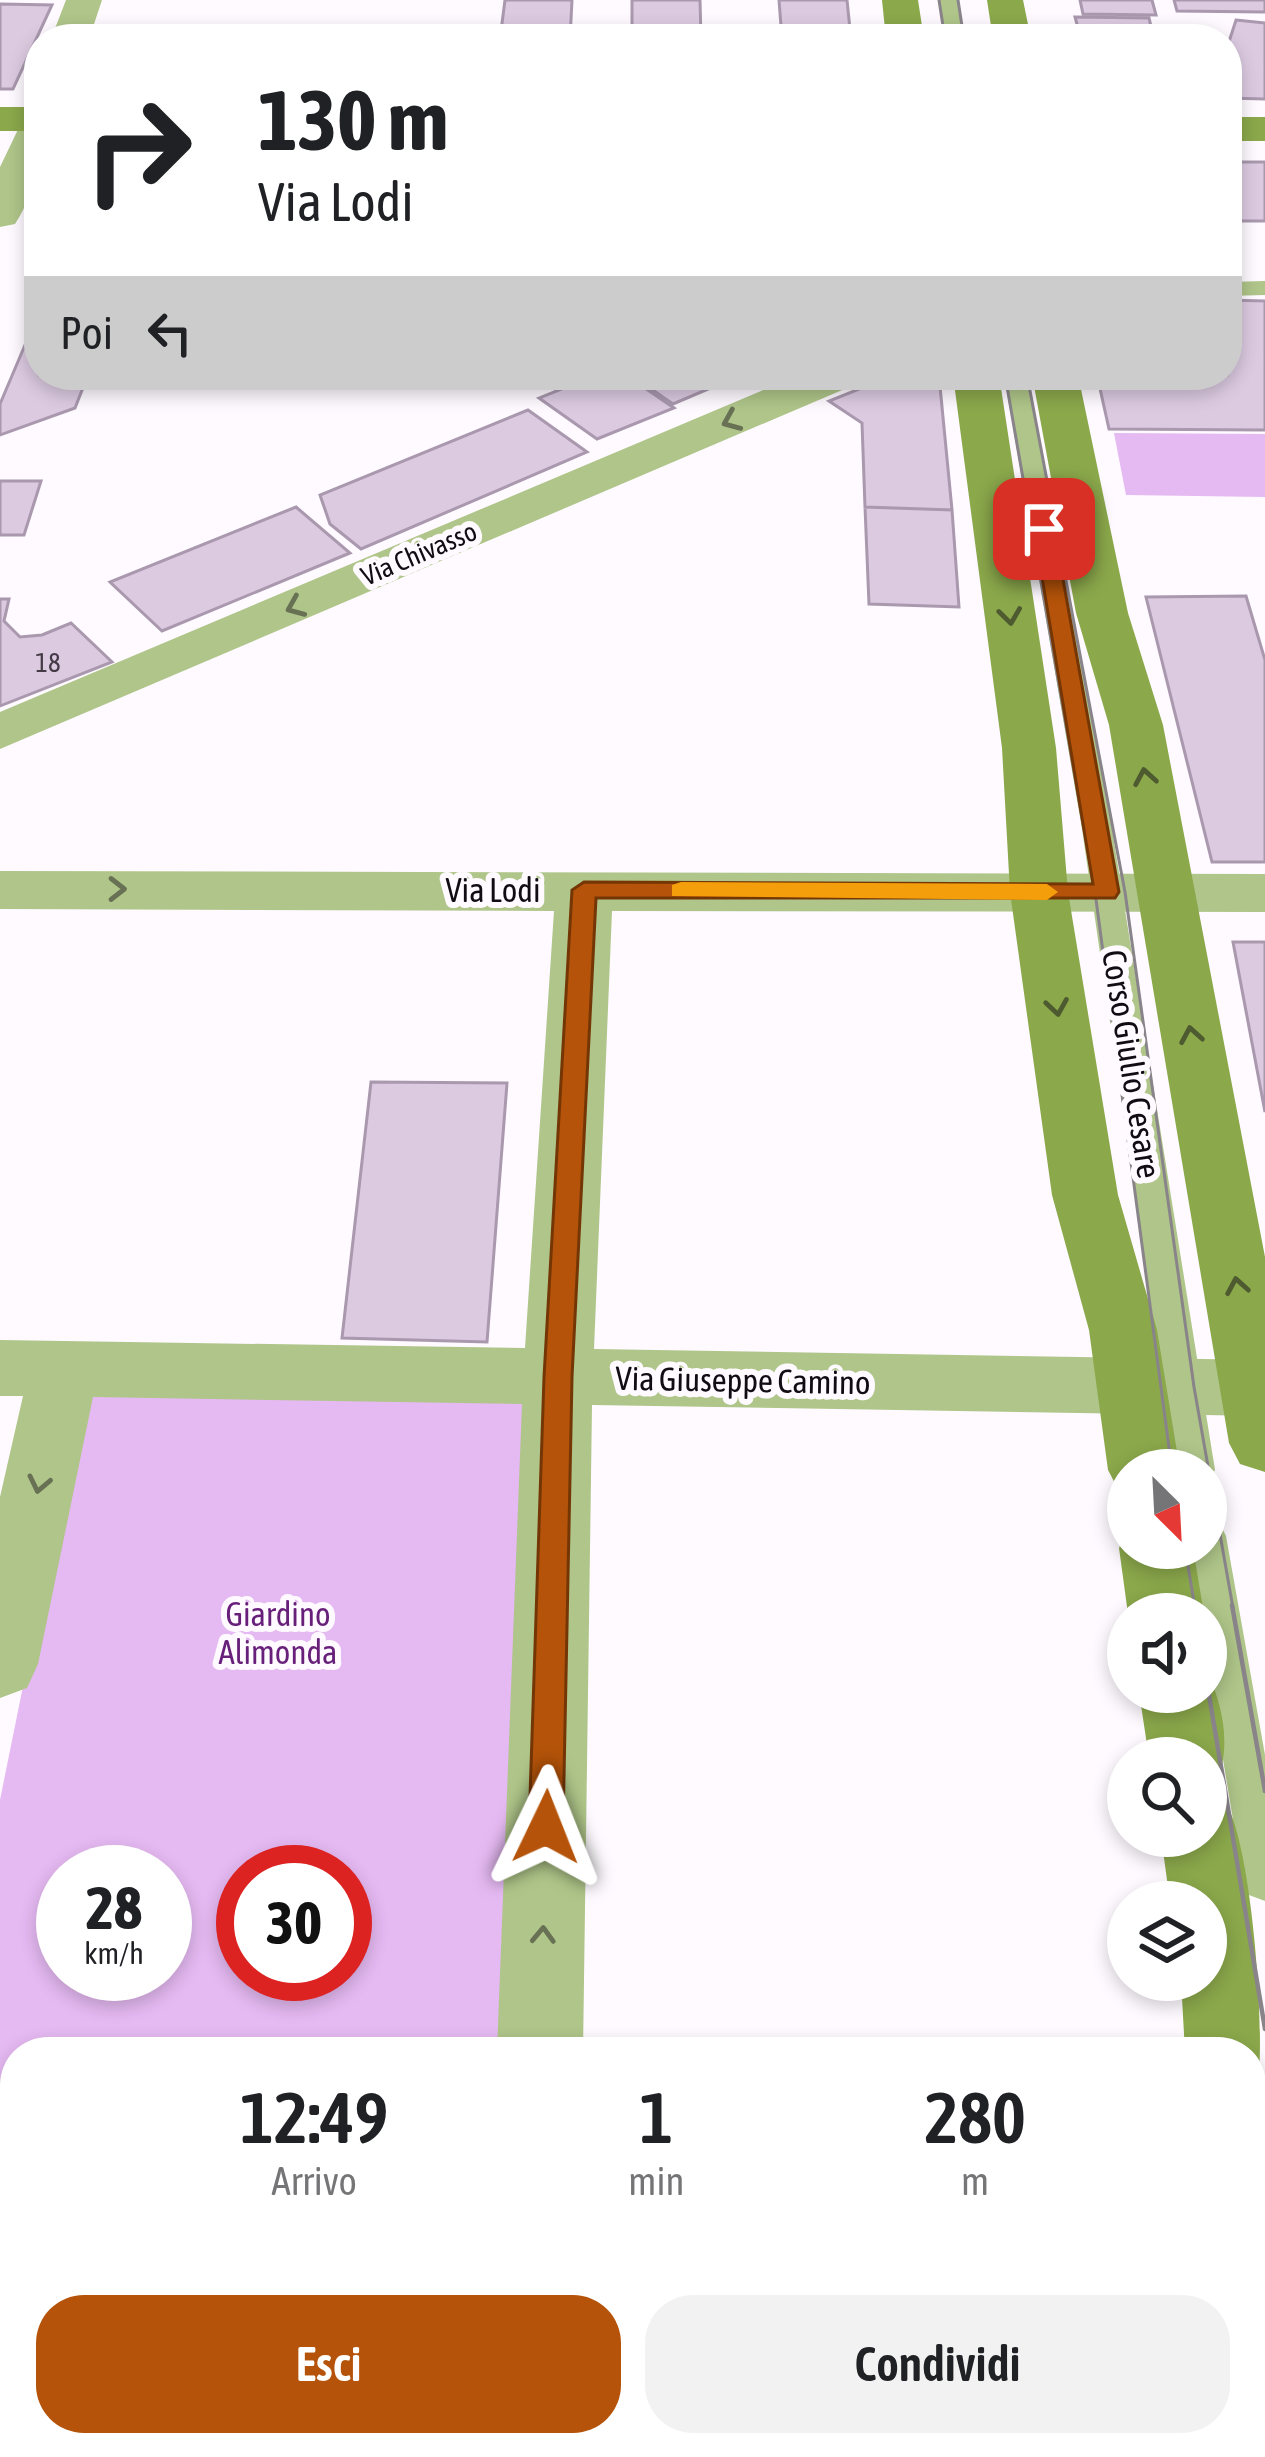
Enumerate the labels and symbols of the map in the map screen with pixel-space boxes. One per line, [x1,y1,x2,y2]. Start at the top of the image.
one-way arrow [721,407,742,431]
pin [993,478,1095,580]
street label: Via Chivasso [356,515,481,592]
one-way arrow [285,592,307,616]
one-way arrow [996,606,1022,625]
house number: 18 [35,647,61,678]
one-way arrow [1134,767,1159,787]
street label: Via Lodi [445,871,541,909]
one-way arrow [109,876,127,902]
street label: Corso Giulio Cesare [1095,947,1169,1181]
one-way arrow [1043,997,1068,1017]
one-way arrow [1180,1025,1205,1045]
one-way arrow [1225,1276,1251,1296]
street label: Via Giuseppe Camino [615,1359,871,1401]
north arrow [1107,1449,1227,1569]
one-way arrow [28,1473,53,1493]
park label: Giardino Alimonda [219,1595,337,1671]
position arrow [483,1764,609,1890]
speed limit sign: 30 [216,1845,372,2001]
one-way arrow [530,1925,556,1944]

